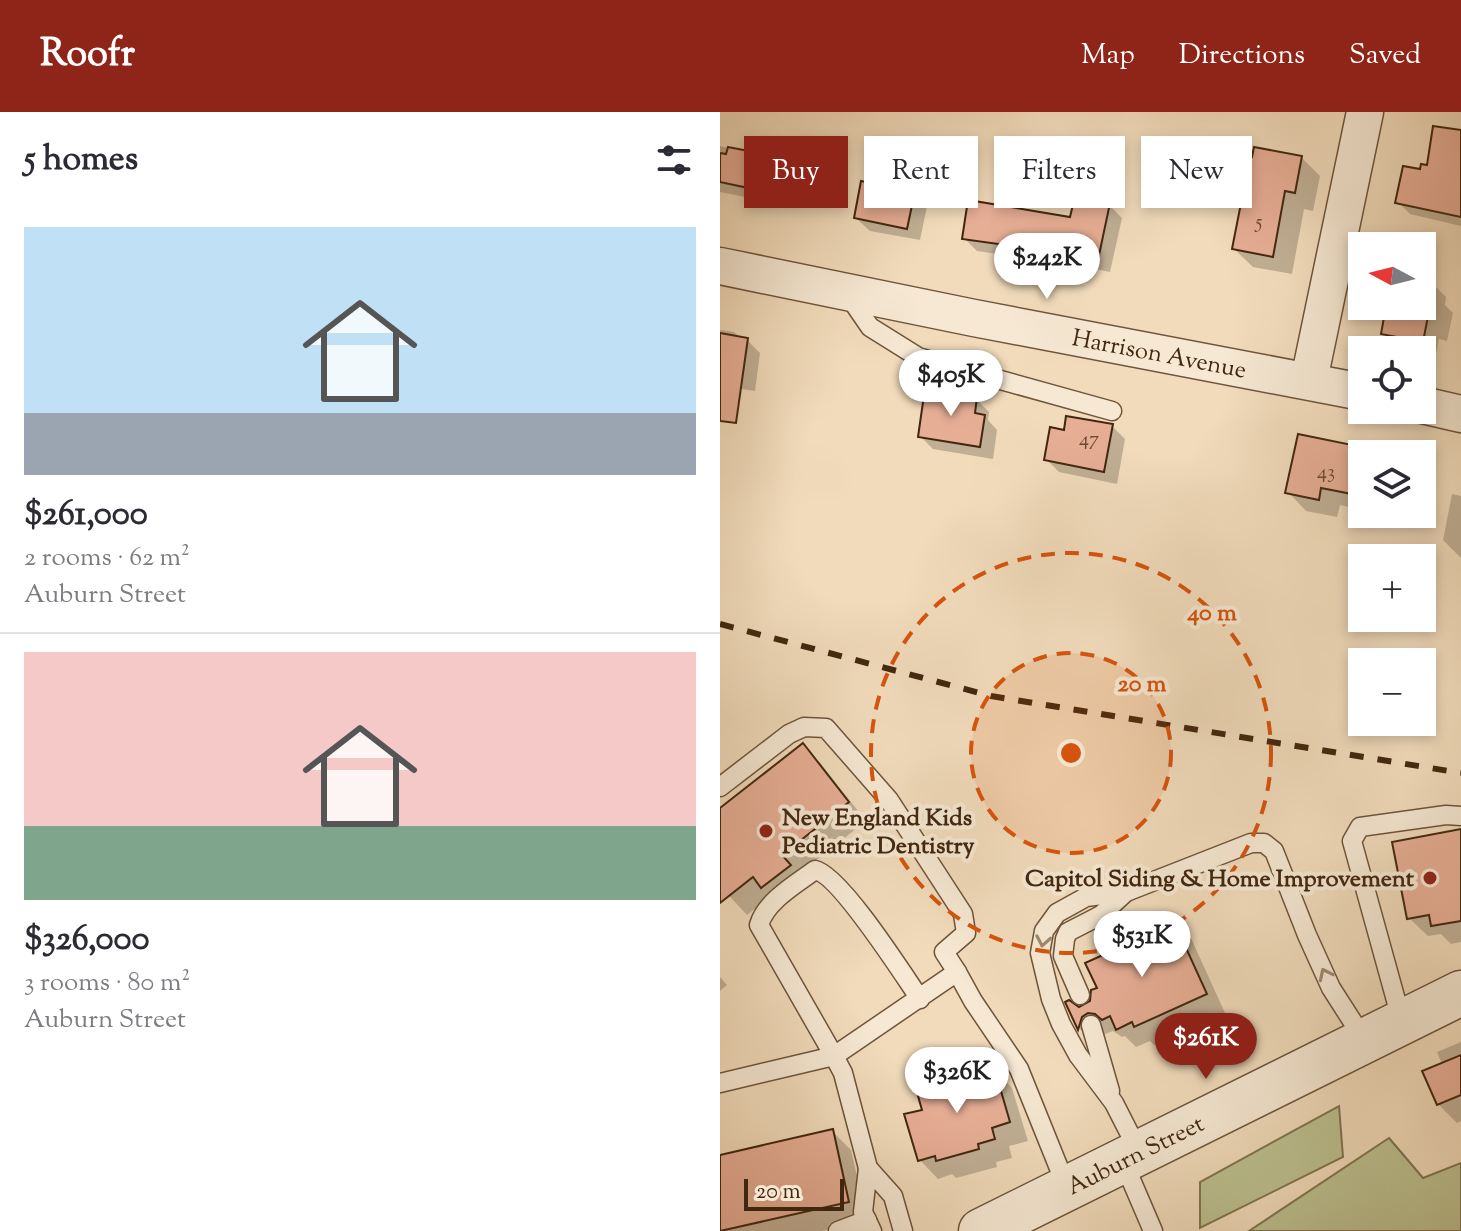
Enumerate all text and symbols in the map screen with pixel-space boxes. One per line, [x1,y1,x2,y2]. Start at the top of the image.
text: Roofr [40,29,135,83]
text: Map [1081,36,1135,76]
text: Directions [1179,36,1305,76]
text: Saved [1349,36,1421,76]
text: 5 homes [24,136,138,185]
chip: Buy [744,136,848,208]
chip: Rent [864,136,978,208]
chip: Filters [994,136,1125,208]
chip: New [1141,136,1252,208]
icon: filters [652,138,696,182]
house number: 5 [1255,209,1263,238]
north arrow [1348,232,1436,320]
map controls [1348,232,1436,736]
pin: $242K [991,233,1103,301]
text: $242K [1012,240,1082,277]
icon: home [288,279,432,423]
street label: Harrison Avenue [1069,322,1249,389]
button: locate [1348,336,1436,424]
pin: $405K [895,350,1007,418]
text: $405K [917,357,985,394]
house number: 47 [1079,426,1099,455]
button: layers [1348,440,1436,528]
house number: 43 [1317,459,1335,488]
text: $261,000 [24,491,148,540]
text: 2 rooms · 62 m² [24,540,190,577]
button: + [1348,544,1436,632]
text: Auburn Street [24,577,186,614]
text: 40 m [1186,597,1237,631]
button: − [1348,648,1436,736]
text: 20 m [1118,668,1167,702]
icon: home [288,704,432,848]
centre of rings [1057,739,1085,767]
place label: New England Kids Pediatric Dentistry [782,802,975,864]
marker: New England Kids Pediatric Dentistry [757,822,775,840]
place label: Capitol Siding & Home Improvement [1025,863,1415,897]
marker: Capitol Siding & Home Improvement [1421,869,1439,887]
pin: $531K [1086,911,1198,979]
text: $326,000 [24,916,150,965]
text: $531K [1112,918,1172,955]
one-way arrow [1035,935,1052,948]
text: 3 rooms · 80 m² [24,965,190,1002]
one-way arrow [1319,968,1335,982]
text: Auburn Street [24,1002,186,1039]
pin: $261K [1150,1013,1262,1081]
text: $261K [1173,1020,1239,1057]
pin: $326K [901,1047,1013,1115]
text: $326K [923,1054,991,1091]
street label: Auburn Street [1061,1108,1211,1205]
scale bar [744,1175,844,1211]
text: 20 m [756,1177,801,1209]

